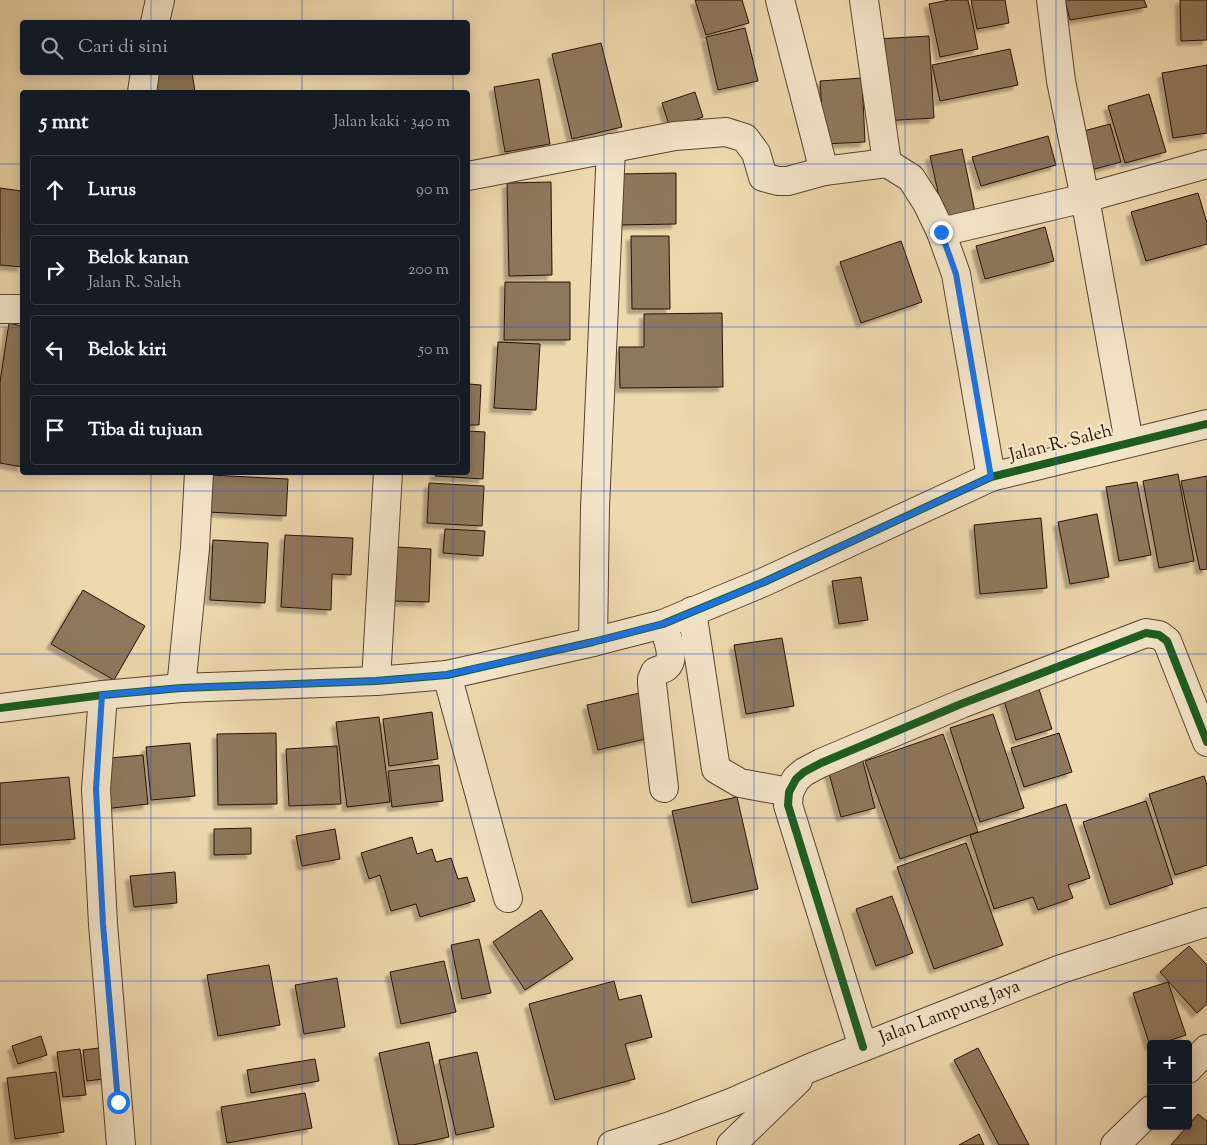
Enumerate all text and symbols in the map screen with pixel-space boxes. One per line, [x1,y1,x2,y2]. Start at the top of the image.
search box [20,20,470,75]
icon: search [38,34,66,62]
text: Cari di sini [78,34,168,61]
text: 5 mnt [40,108,88,138]
text: Jalan kaki · 340 m [334,111,450,134]
icon: ahead [41,176,69,204]
text: Lurus [88,177,136,204]
text: 90 m [416,179,449,202]
route end [930,221,953,244]
text: Belok kanan [88,245,189,272]
icon: right [41,256,69,284]
text: 200 m [408,259,449,282]
text: Jalan R. Saleh [88,272,182,295]
icon: left [41,336,69,364]
text: Belok kiri [88,337,167,364]
text: 50 m [418,339,449,362]
icon: arrive [41,416,69,444]
text: Tiba di tujuan [88,417,203,444]
street label: Jalan R. Saleh [1006,419,1116,470]
street label: Jalan Lampung Jaya [875,974,1024,1052]
map controls [1147,1040,1192,1130]
button: + [1147,1040,1192,1085]
button: − [1147,1085,1192,1130]
route start [107,1091,130,1114]

